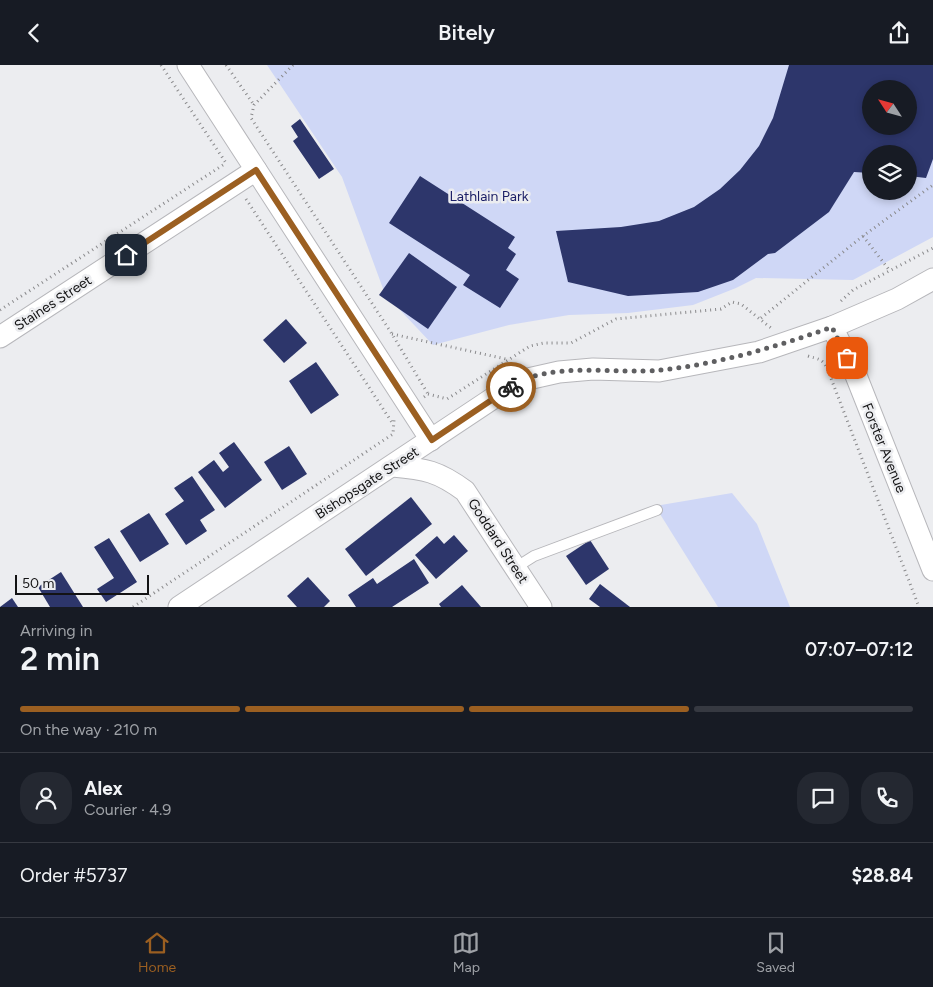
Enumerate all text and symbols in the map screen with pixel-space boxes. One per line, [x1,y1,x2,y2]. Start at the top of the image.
icon: back [20,19,48,47]
text: Bitely [438,19,495,46]
icon: share [885,19,913,47]
north arrow [862,80,918,135]
map controls [862,80,917,200]
button: layers [862,145,917,200]
park label: Lathlain Park [450,188,529,205]
pin [105,234,147,276]
icon: home [112,241,140,269]
street label: Staines Street [11,272,95,334]
pin [826,337,868,379]
icon: bag [833,344,861,372]
courier [486,362,536,412]
icon: bike [497,373,525,401]
street label: Forster Avenue [858,401,910,496]
street label: Bishopsgate Street [312,443,422,523]
street label: Goddard Street [464,495,532,587]
scale bar [15,572,149,595]
text: 50 m [22,575,54,592]
text: Arriving in [20,621,92,640]
text: 07:07–07:12 [805,638,913,661]
text: 2 min [20,640,100,678]
text: On the way · 210 m [20,720,157,739]
button: person [20,772,72,824]
button: chat [797,772,849,824]
button: phone [861,772,913,824]
text: Alex [84,777,123,800]
text: Courier · 4.9 [84,800,171,819]
text: Order #5737 [20,864,127,887]
text: $28.84 [851,864,913,887]
tab: Home [138,929,176,976]
tab: Map [452,929,480,976]
tab: Saved [756,929,795,976]

